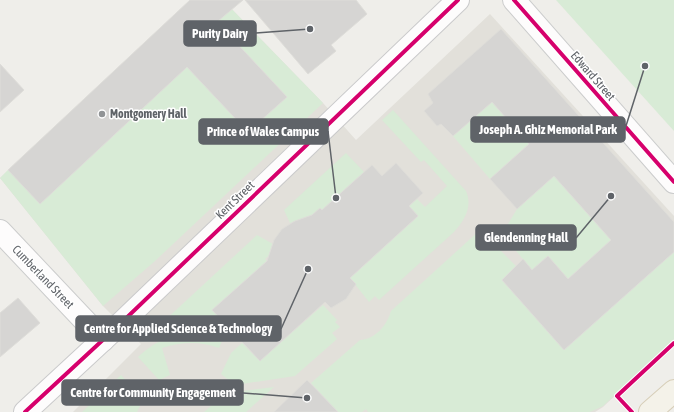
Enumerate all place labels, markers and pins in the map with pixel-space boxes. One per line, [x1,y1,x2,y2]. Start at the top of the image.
callout: Purity Dairy [184,21,256,46]
place label: Montgomery Hall [110,107,187,121]
marker: Montgomery Hall [97,109,107,119]
callout: Joseph A. Ghiz Memorial Park [471,117,625,142]
callout: Prince of Wales Campus [199,119,328,144]
callout: Glendenning Hall [476,225,576,250]
callout: Centre for Applied Science & Technology [76,316,281,341]
callout: Centre for Community Engagement [62,380,243,405]

